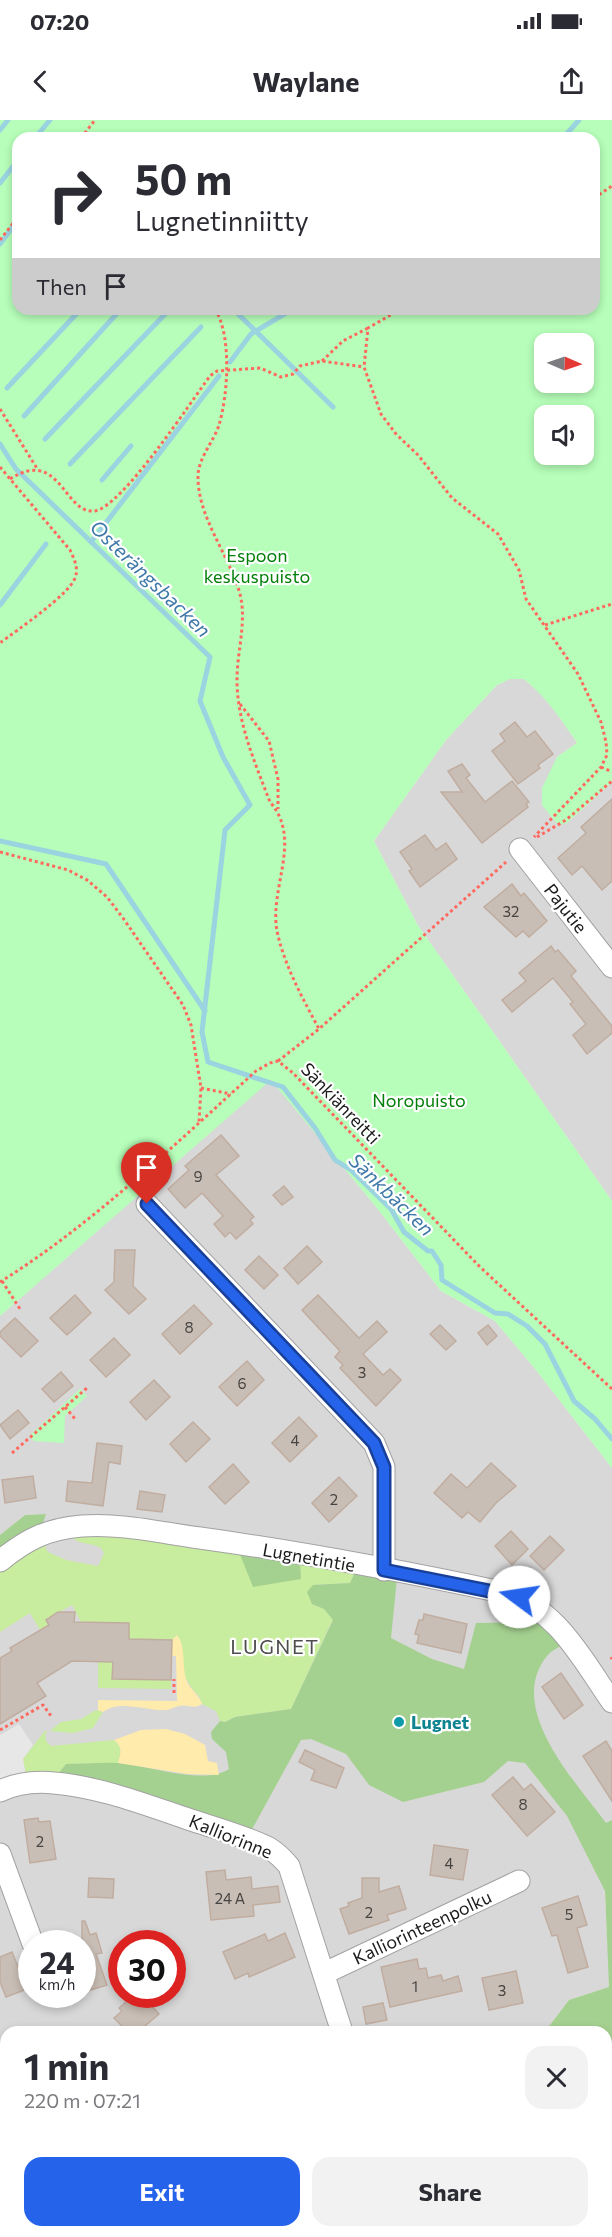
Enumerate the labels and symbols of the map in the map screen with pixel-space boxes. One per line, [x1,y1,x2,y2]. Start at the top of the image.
north arrow [534,333,594,393]
water label: Osterängsbacken [86,514,216,642]
park label: Espoon keskuspuisto [204,544,310,587]
street label: Pajutie [540,879,592,937]
house number: 32 [503,902,519,920]
street label: Sänkiänreitti [297,1058,385,1148]
park label: Noropuisto [372,1089,466,1111]
pin [121,1142,172,1204]
water label: Sänkbäcken [344,1148,440,1240]
house number: 9 [193,1167,203,1185]
house number: 8 [184,1318,194,1336]
house number: 3 [358,1363,366,1381]
house number: 6 [237,1374,247,1392]
house number: 4 [291,1431,300,1449]
house number: 2 [330,1490,338,1508]
street label: Lugnetintie [261,1538,357,1576]
position arrow [487,1565,551,1629]
district label: LUGNET [230,1634,320,1658]
place label: Lugnet [411,1711,469,1733]
marker: Lugnet [392,1715,406,1729]
house number: 8 [518,1795,528,1813]
street label: Kalliorinne [186,1809,276,1863]
house number: 2 [36,1832,44,1850]
house number: 4 [445,1854,454,1872]
street label: Kalliorinteenpolku [349,1885,495,1969]
house number: 24 A [215,1889,245,1907]
house number: 2 [365,1903,373,1921]
house number: 5 [565,1905,573,1923]
speed limit sign: 30 [108,1930,186,2008]
house number: 1 [412,1977,418,1995]
house number: 3 [498,1981,506,1999]

